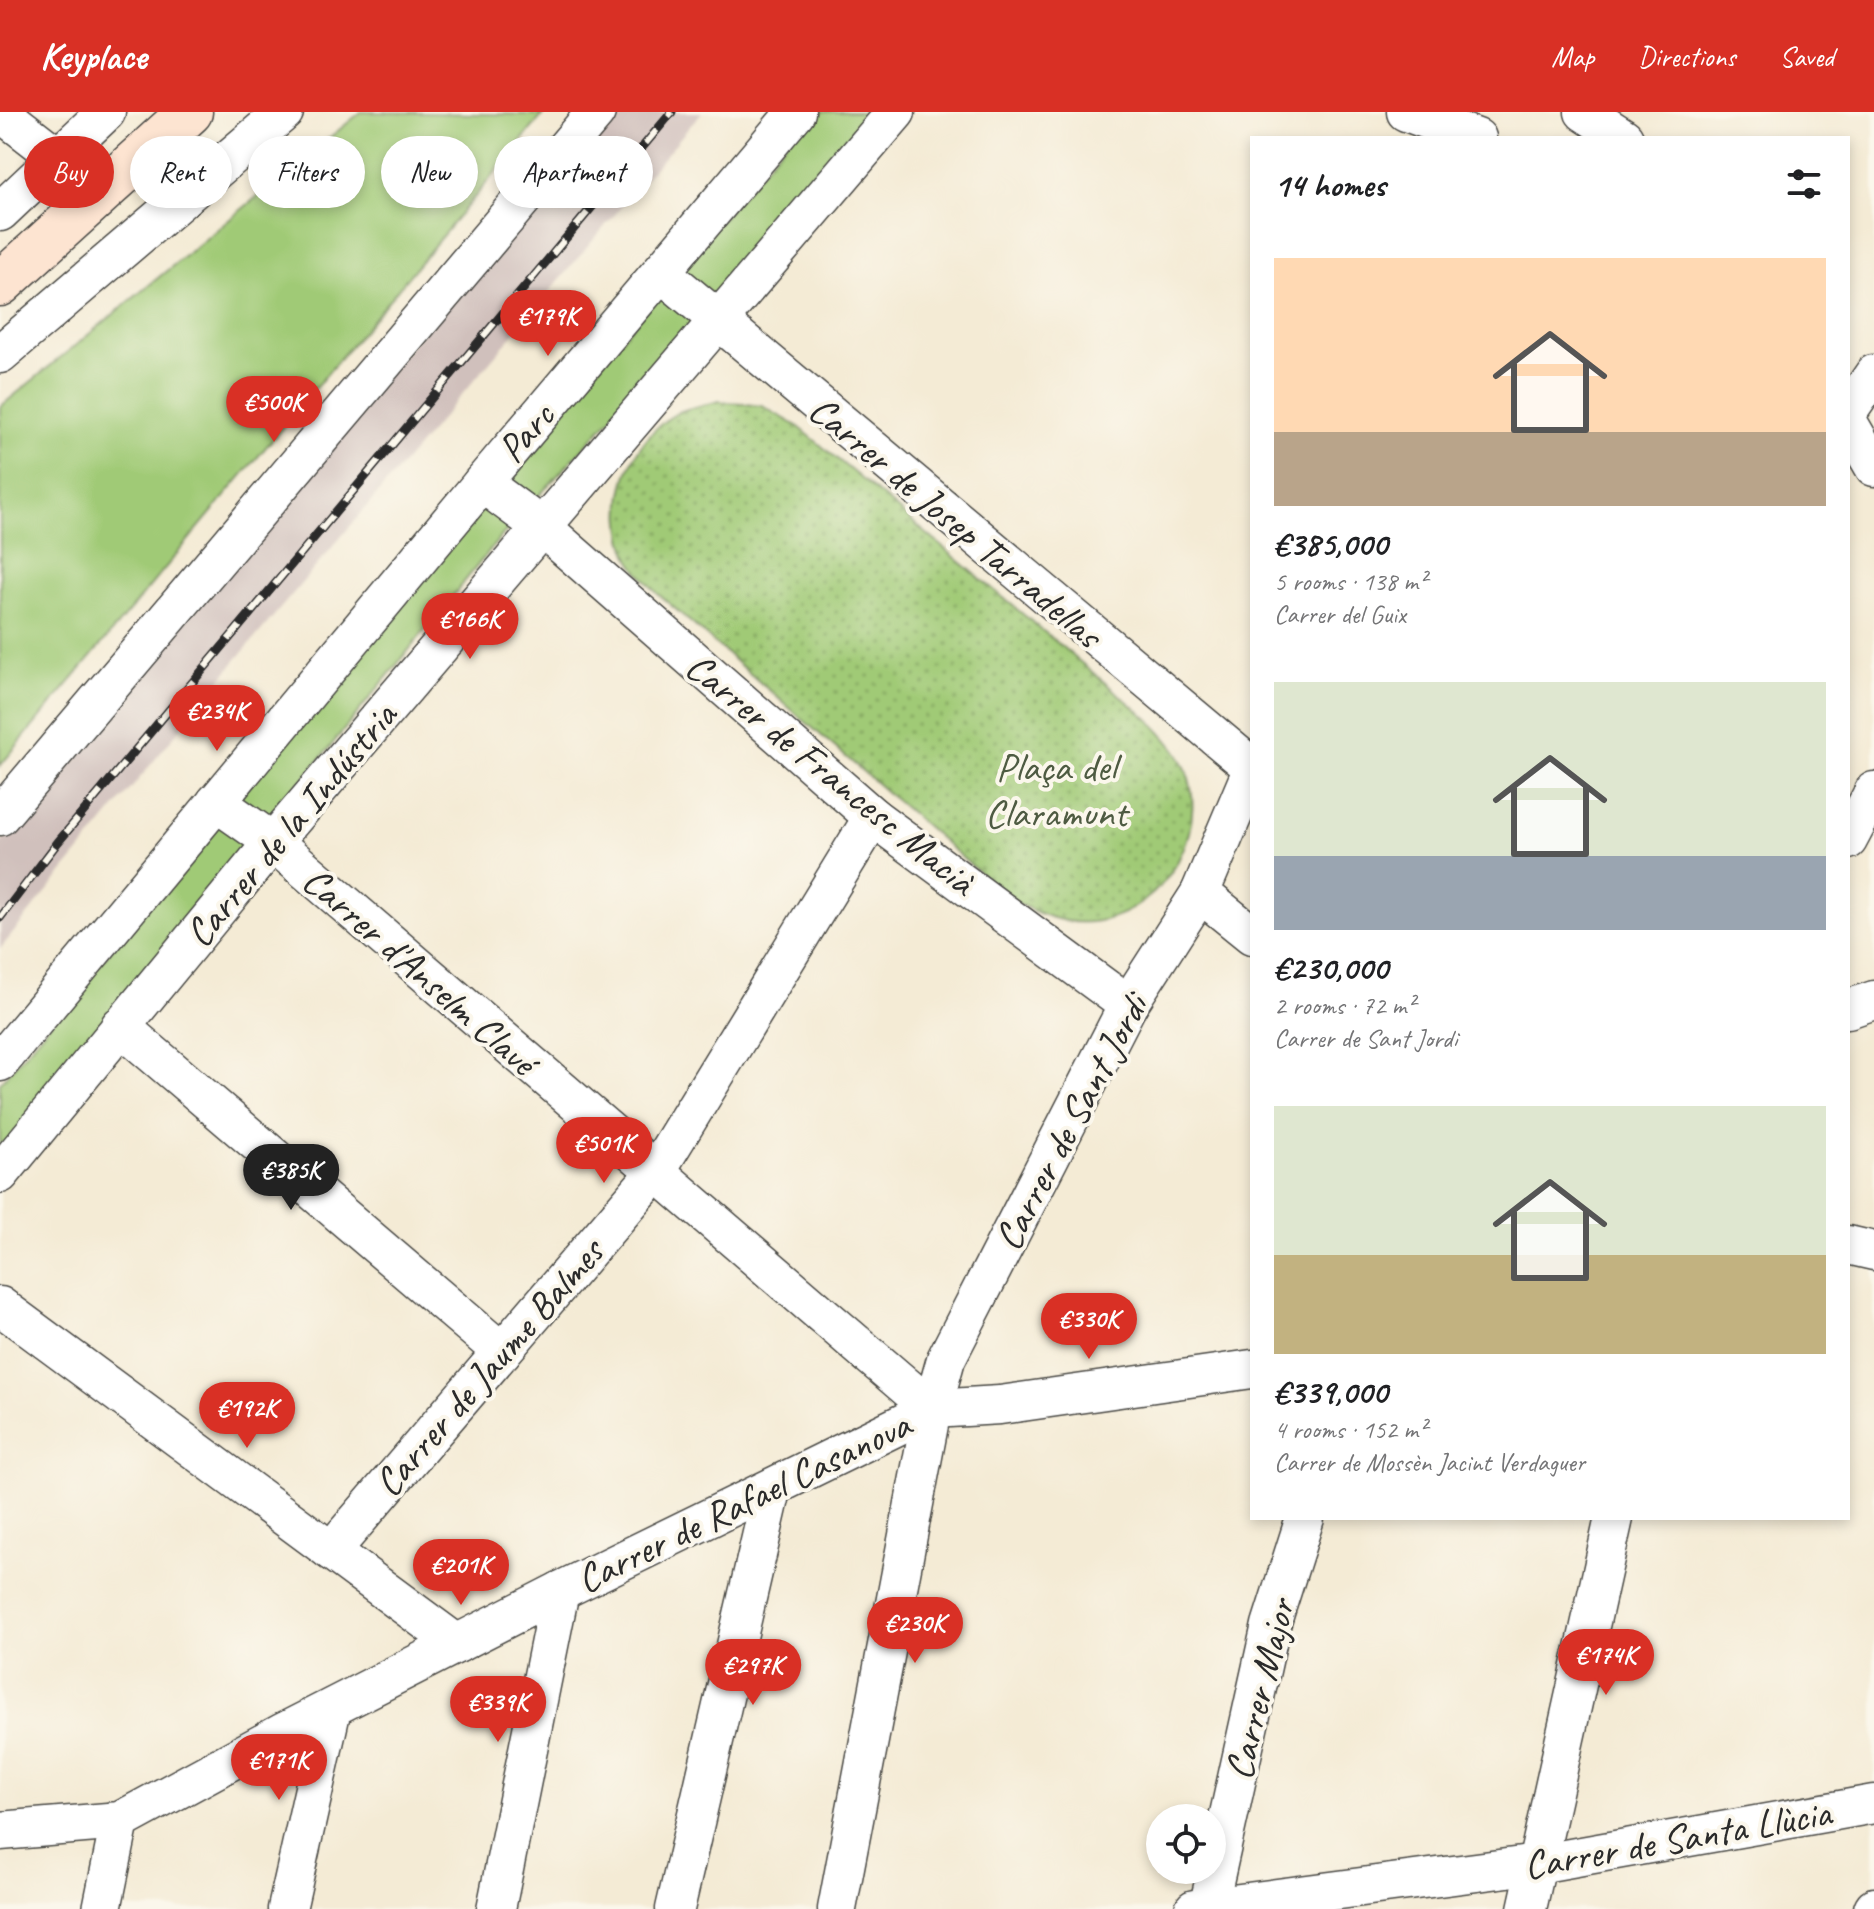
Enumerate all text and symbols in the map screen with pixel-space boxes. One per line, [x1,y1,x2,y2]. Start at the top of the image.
text: Keyplace [40,33,147,80]
text: Map [1551,39,1594,74]
text: Directions [1638,39,1736,74]
text: Saved [1780,39,1834,74]
chip: Buy [24,136,114,208]
chip: Rent [130,136,232,208]
chip: Filters [248,136,365,208]
chip: New [381,136,478,208]
chip: Apartment [494,136,653,208]
icon: filters [1782,162,1826,206]
text: 14 homes [1274,163,1385,206]
pin: €179K [492,290,604,358]
text: €179K [518,299,578,332]
icon: home [1478,310,1622,454]
pin: €500K [218,376,330,444]
text: €500K [244,385,304,418]
street label: Carrer de Josep Tarradellas [799,385,1115,661]
street label: Parc [486,391,567,473]
text: €385,000 [1274,522,1387,565]
text: 5 rooms · 138 m² [1274,565,1426,598]
pin: €166K [414,593,526,661]
text: Carrer del Guix [1274,598,1406,631]
text: €166K [439,602,501,635]
street label: Carrer de Francesc Macià [675,642,987,908]
pin: €234K [161,685,273,753]
street label: Carrer de la Indústria [174,690,409,957]
text: €234K [187,694,247,727]
icon: home [1478,734,1622,878]
park label: Plaça del Claramunt [985,742,1131,838]
street label: Carrer d'Anselm Clavé [292,856,551,1090]
text: €230,000 [1274,946,1388,989]
street label: Carrer de Sant Jordi [983,982,1161,1259]
text: 2 rooms · 72 m² [1274,989,1415,1022]
text: Carrer de Sant Jordi [1274,1022,1457,1055]
pin: €501K [548,1117,660,1185]
text: €501K [574,1126,634,1159]
pin: €385K [235,1144,347,1212]
text: €385K [261,1153,321,1186]
icon: home [1478,1158,1622,1302]
street label: Carrer de Jaume Balmes [363,1226,617,1507]
pin: €330K [1033,1293,1145,1361]
text: €330K [1059,1302,1119,1335]
text: €339,000 [1274,1370,1387,1413]
pin: €192K [191,1382,303,1450]
text: €192K [217,1391,277,1424]
street label: Carrer de Rafael Casanova [568,1398,921,1604]
text: 4 rooms · 152 m² [1274,1413,1426,1446]
text: Carrer de Mossèn Jacint Verdaguer [1274,1446,1585,1479]
pin: €201K [405,1539,517,1607]
text: €201K [431,1548,491,1581]
street label: Carrer Major [1213,1591,1307,1785]
pin: €230K [859,1597,971,1665]
text: €230K [885,1606,945,1639]
pin: €174K [1550,1629,1662,1697]
text: €174K [1576,1638,1636,1671]
pin: €297K [697,1639,809,1707]
text: €297K [723,1648,783,1681]
pin: €339K [442,1676,554,1744]
text: €339K [468,1685,528,1718]
pin: €171K [223,1734,335,1802]
text: €171K [249,1743,309,1776]
street label: Carrer de Santa Llùcia [1520,1787,1837,1891]
map controls [1146,1804,1226,1884]
button: locate [1146,1804,1226,1884]

